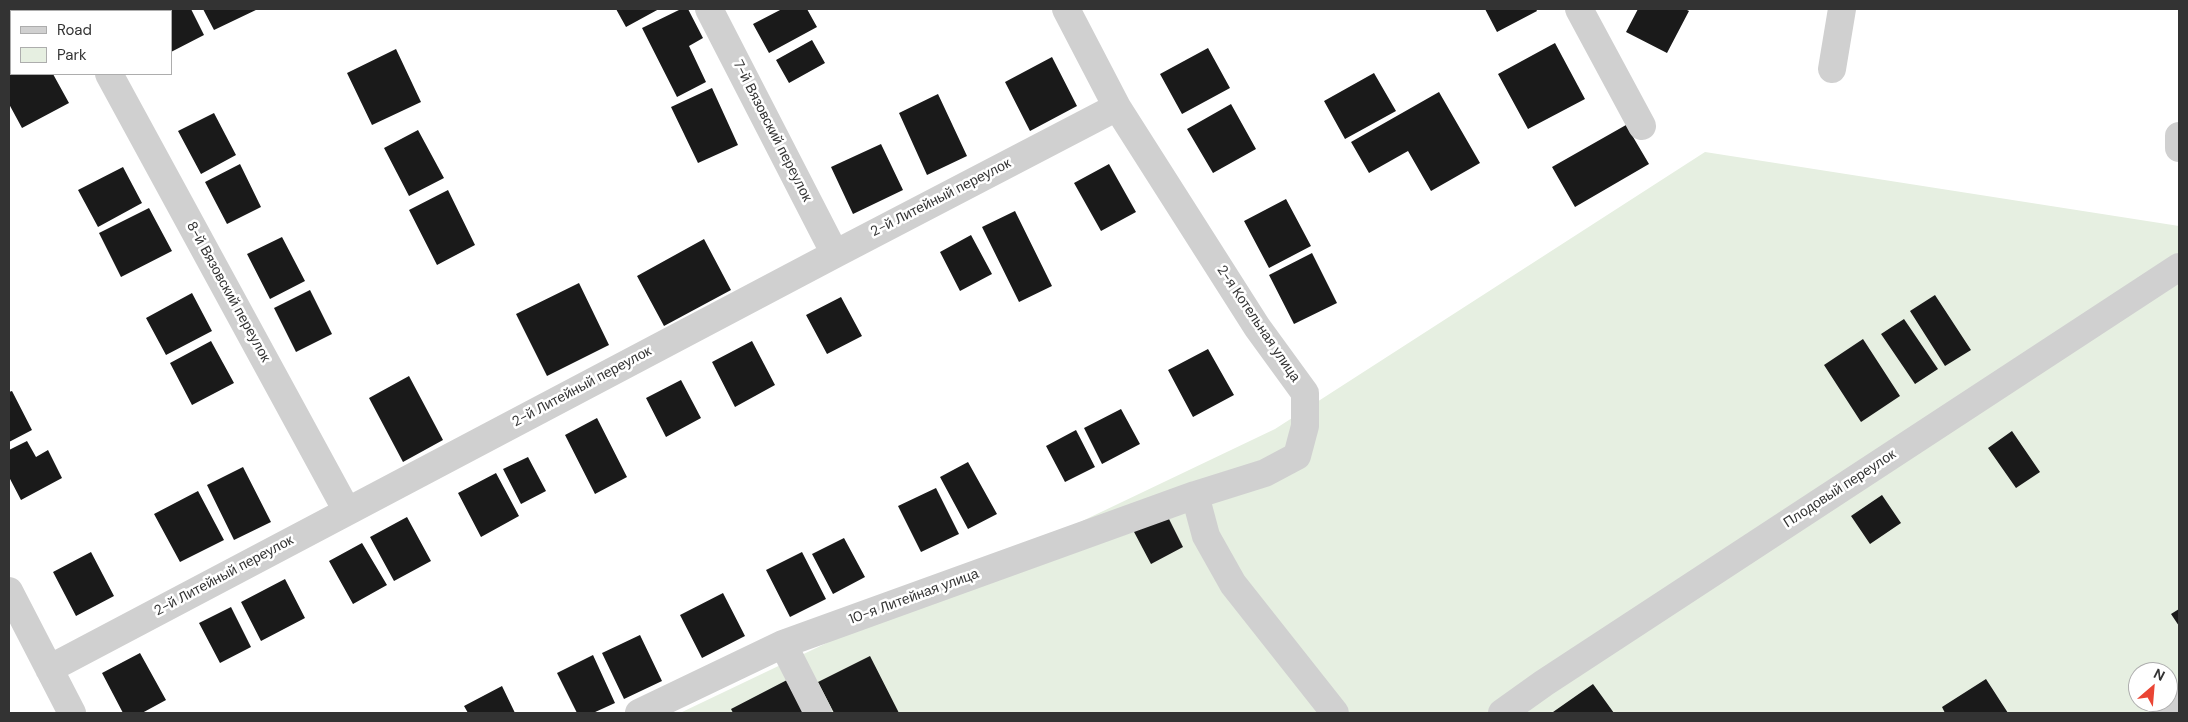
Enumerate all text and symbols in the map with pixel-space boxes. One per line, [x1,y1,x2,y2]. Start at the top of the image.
legend [10,10,172,75]
text: Road [57,20,92,40]
text: Park [57,45,87,65]
street label: 7-й Вязовский переулок [729,58,815,204]
street label: 2-й Литейный переулок [868,155,1014,241]
street label: 8-й Вязовский переулок [182,219,274,365]
street label: 2-я Котельная улица [1213,263,1303,385]
street label: 2-й Литейный переулок [510,343,654,431]
street label: Плодовый переулок [1781,446,1899,532]
street label: 2-й Литейный переулок [152,532,296,620]
street label: 10-я Литейная улица [847,566,981,628]
north arrow [2128,662,2178,712]
text: N [2151,664,2168,685]

